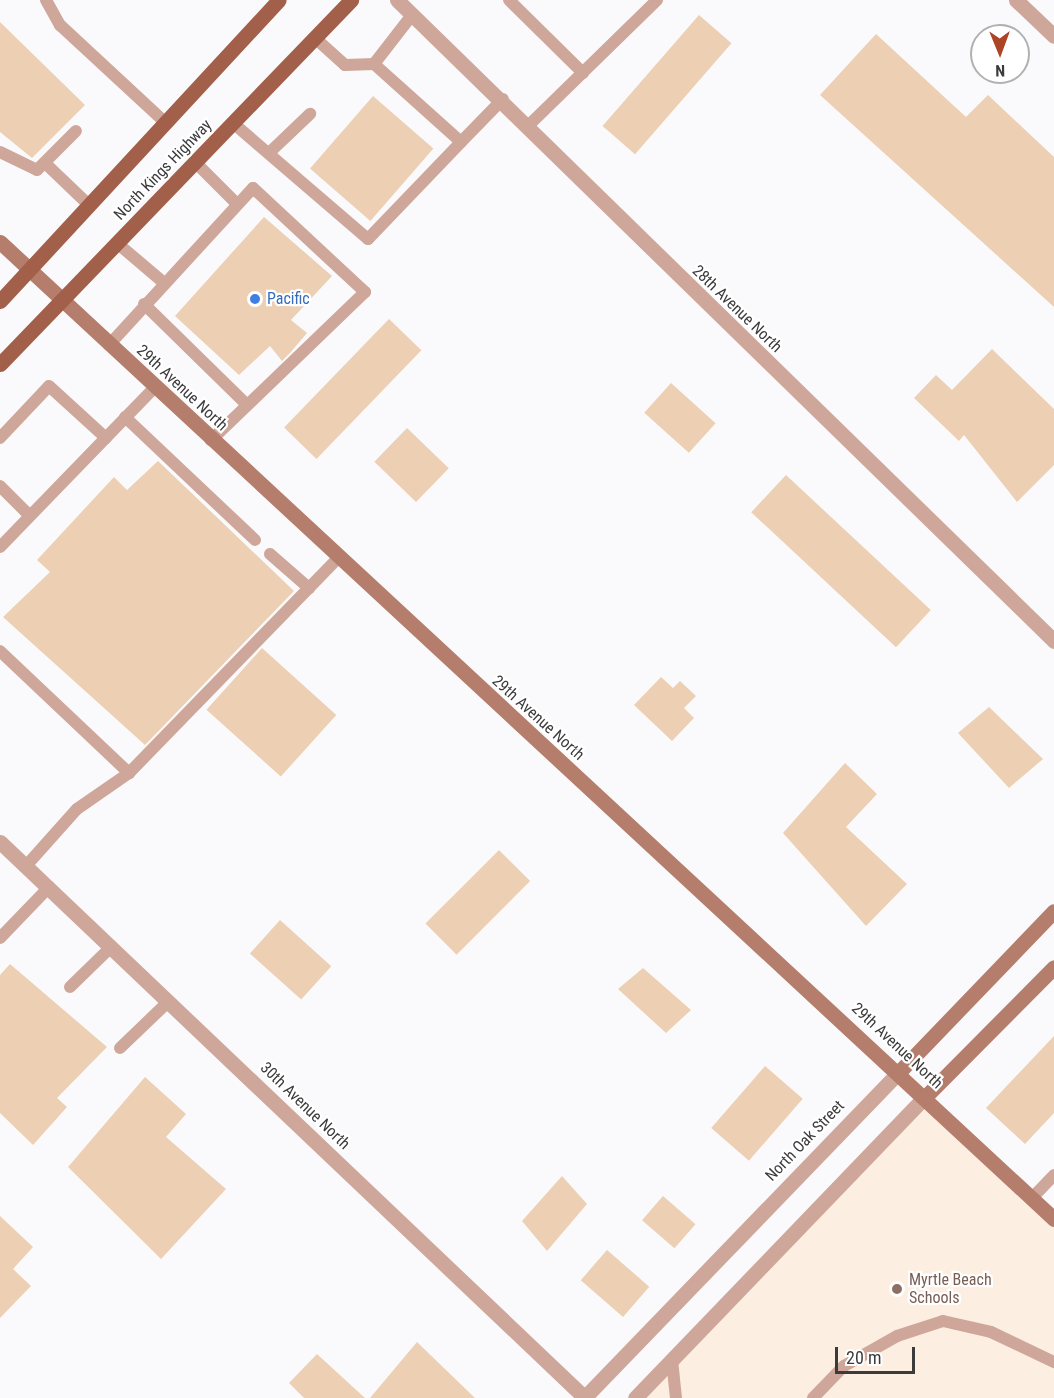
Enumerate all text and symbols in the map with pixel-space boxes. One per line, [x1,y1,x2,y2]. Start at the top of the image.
north arrow [970,24,1030,84]
text: N [995,61,1005,80]
street label: North Kings Highway [110,116,216,224]
street label: 28th Avenue North [688,261,786,357]
place label: Pacific [267,289,310,309]
marker: Pacific [248,292,262,306]
street label: 29th Avenue North [133,341,231,435]
street label: 29th Avenue North [488,672,588,764]
street label: 29th Avenue North [848,999,946,1093]
street label: 30th Avenue North [256,1058,354,1154]
street label: North Oak Street [762,1097,848,1185]
place label: Myrtle Beach Schools [909,1270,992,1308]
marker: Myrtle Beach Schools [890,1282,904,1296]
scale bar [838,1335,918,1373]
text: 20 m [846,1347,881,1368]

